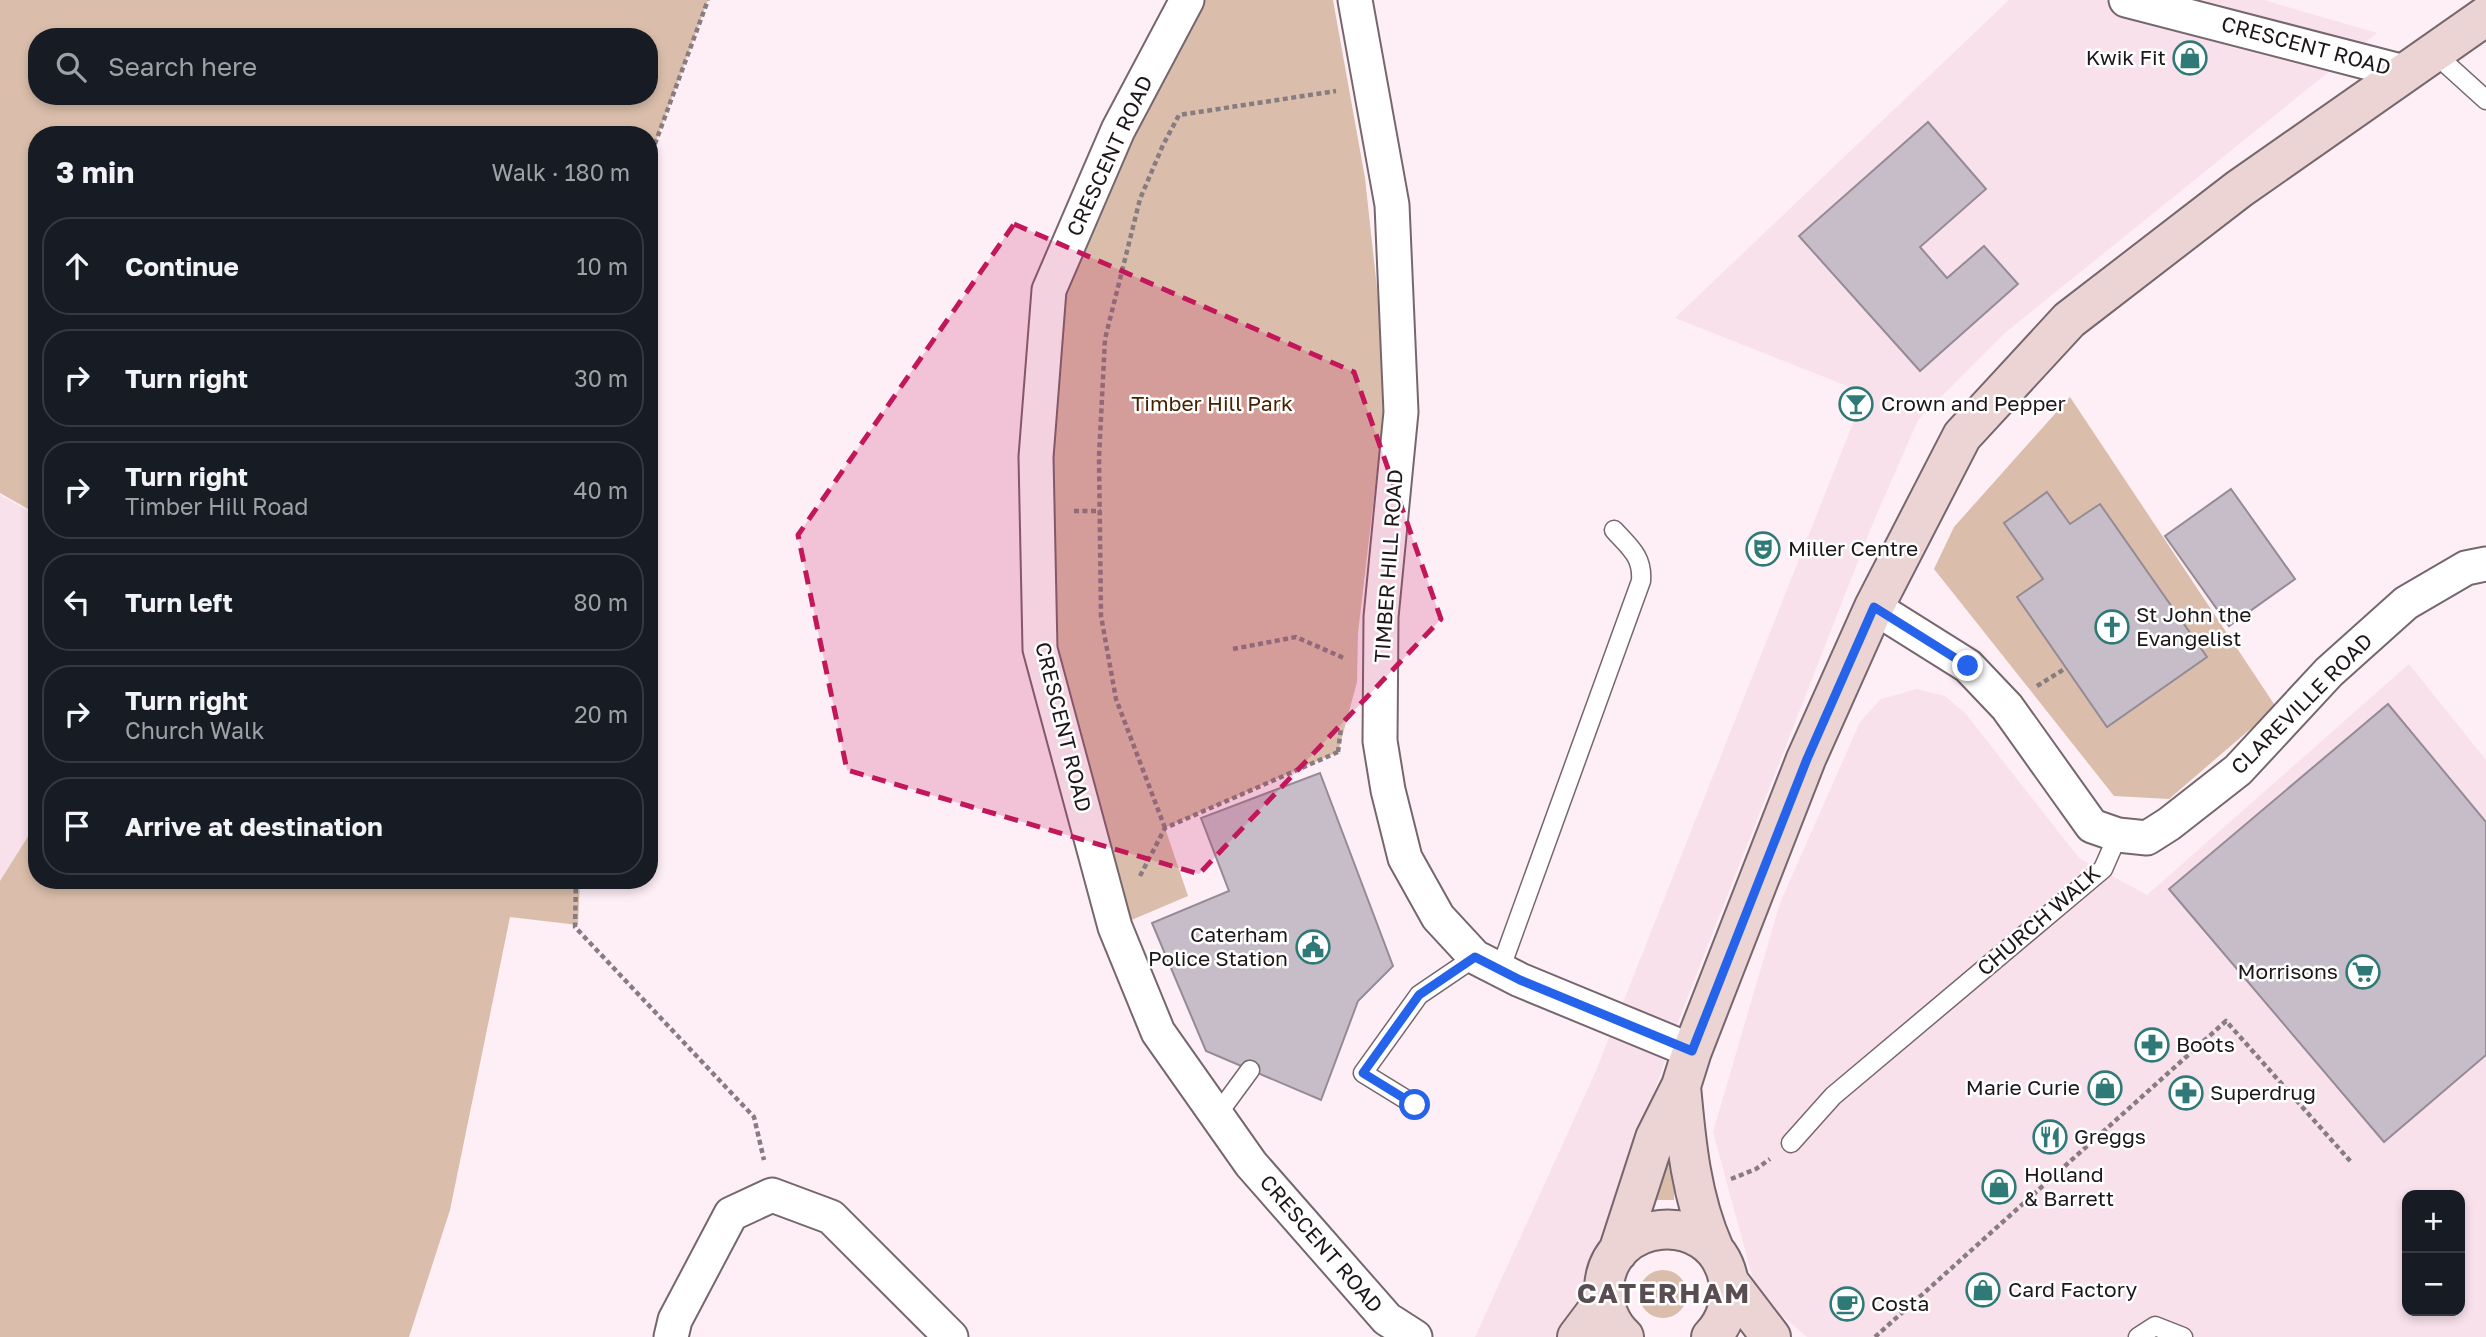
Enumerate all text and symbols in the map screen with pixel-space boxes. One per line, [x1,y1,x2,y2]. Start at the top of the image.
street label: CRESCENT ROAD [2219,10,2394,80]
search box [28,28,658,105]
shop icon: Kwik Fit [2171,39,2209,77]
place label: Kwik Fit [2086,44,2166,70]
icon: search [52,48,90,86]
text: Search here [108,51,257,82]
street label: CRESCENT ROAD [1060,71,1158,240]
text: 3 min [56,154,134,190]
text: Walk · 180 m [492,158,630,186]
icon: ahead [58,247,96,285]
text: Continue [125,251,239,282]
text: 10 m [576,252,628,280]
icon: right [58,359,96,397]
text: Turn right [125,363,248,394]
text: 30 m [574,364,628,392]
bar icon: Crown and Pepper [1837,385,1875,423]
park label: Timber Hill Park [1131,390,1293,416]
place label: Crown and Pepper [1881,390,2066,416]
text: Turn right [125,461,248,492]
street label: TIMBER HILL ROAD [1368,468,1408,664]
icon: right [58,471,96,509]
text: 40 m [574,476,628,504]
text: Timber Hill Road [125,492,308,520]
theatre icon: Miller Centre [1744,530,1782,568]
place label: Miller Centre [1788,535,1918,561]
icon: left [58,583,96,621]
text: Turn left [125,587,233,618]
text: 80 m [574,588,628,616]
place label: St John the Evangelist [2136,601,2252,651]
church icon: St John the Evangelist [2093,608,2131,646]
street label: CLAREVILLE ROAD [2225,627,2377,779]
street label: CRESCENT ROAD [1030,639,1098,814]
route end [1952,650,1983,681]
text: Turn right [125,685,248,716]
icon: right [58,695,96,733]
text: 20 m [574,700,628,728]
text: Church Walk [125,716,264,744]
icon: arrive [58,807,96,845]
text: Arrive at destination [125,811,383,842]
street label: CHURCH WALK [1971,860,2105,981]
place label: Caterham Police Station [1148,921,1288,971]
public building icon: Caterham Police Station [1294,928,1332,966]
supermarket icon: Morrisons [2344,953,2382,991]
place label: Morrisons [2238,958,2338,984]
pharmacy icon: Boots [2133,1026,2171,1064]
place label: Boots [2176,1031,2235,1057]
shop icon: Marie Curie [2086,1069,2124,1107]
place label: Marie Curie [1966,1074,2080,1100]
pharmacy icon: Superdrug [2167,1074,2205,1112]
place label: Superdrug [2210,1079,2316,1105]
route start [1399,1089,1430,1120]
restaurant icon: Greggs [2031,1118,2069,1156]
place label: Greggs [2074,1123,2146,1149]
place label: Holland & Barrett [2024,1161,2114,1211]
shop icon: Holland & Barrett [1980,1168,2018,1206]
street label: CRESCENT ROAD [1255,1169,1389,1318]
map controls [2402,1190,2465,1316]
button: + [2402,1190,2465,1253]
button: − [2402,1253,2465,1316]
shop icon: Card Factory [1964,1271,2002,1309]
district label: CATERHAM [1577,1276,1751,1309]
place label: Card Factory [2008,1276,2137,1302]
cafe icon: Costa [1828,1285,1866,1323]
place label: Costa [1871,1290,1929,1316]

